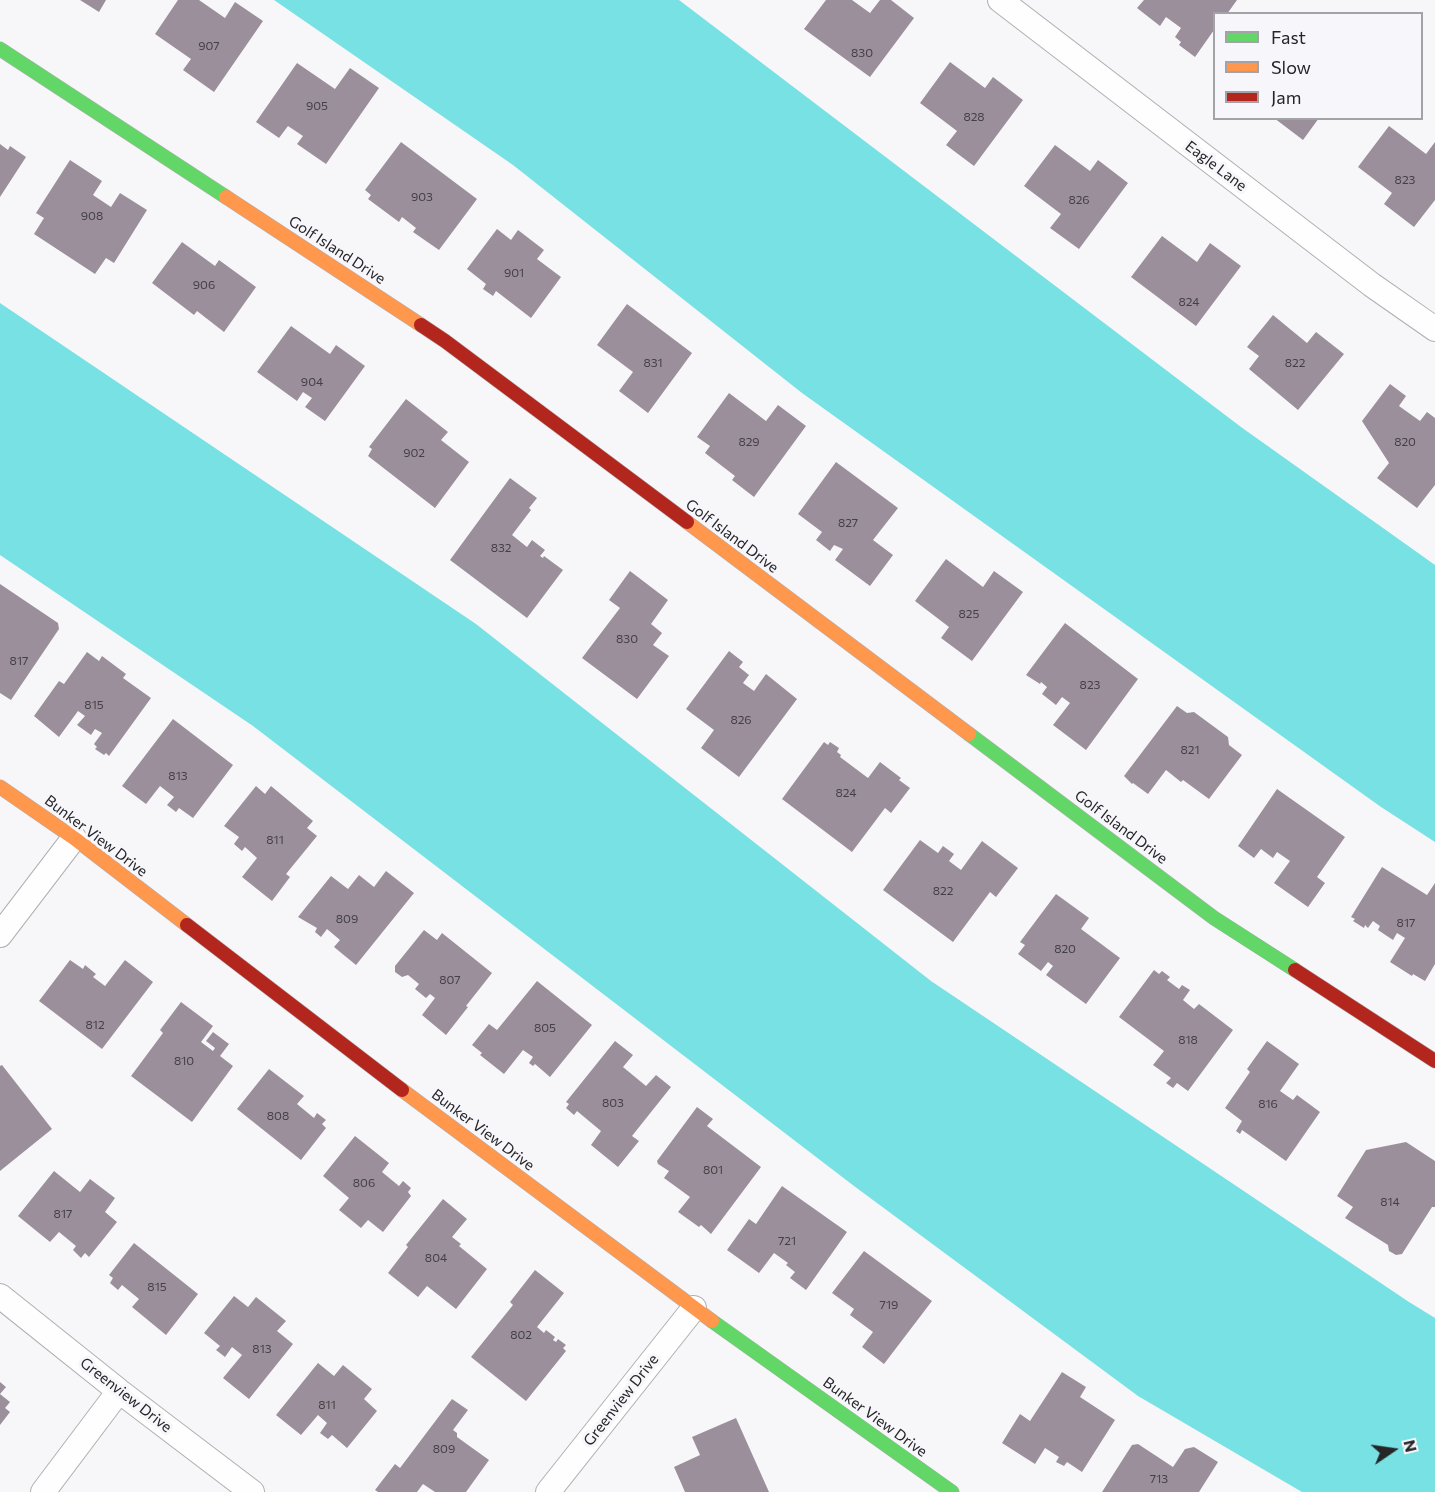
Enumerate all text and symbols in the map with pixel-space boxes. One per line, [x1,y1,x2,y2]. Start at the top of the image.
legend [1213,12,1423,120]
text: Fast [1271,26,1306,48]
house number: 907 [198,39,220,53]
house number: 830 [851,46,873,60]
text: Slow [1271,56,1311,78]
text: Jam [1271,86,1301,108]
house number: 905 [306,99,328,113]
house number: 828 [963,110,985,124]
street label: Eagle Lane [1182,137,1250,195]
house number: 823 [1395,173,1415,187]
house number: 903 [411,190,433,204]
house number: 826 [1068,193,1090,207]
house number: 908 [81,209,103,223]
street label: Golf Island Drive [285,212,389,288]
house number: 901 [504,266,524,280]
house number: 906 [193,278,215,292]
house number: 824 [1179,295,1199,309]
house number: 831 [643,356,663,370]
house number: 822 [1285,356,1305,370]
house number: 904 [301,375,323,389]
house number: 829 [738,435,760,449]
house number: 820 [1394,435,1416,449]
house number: 902 [403,446,425,460]
street label: Golf Island Drive [682,495,782,577]
house number: 827 [838,516,858,530]
house number: 832 [491,541,511,555]
house number: 825 [959,607,979,621]
house number: 830 [616,632,638,646]
house number: 817 [10,654,28,668]
house number: 823 [1080,678,1100,692]
house number: 815 [84,698,104,712]
house number: 826 [730,713,752,727]
house number: 821 [1180,743,1200,757]
house number: 813 [168,769,188,783]
house number: 824 [836,786,856,800]
street label: Golf Island Drive [1071,786,1171,868]
street label: Bunker View Drive [41,791,151,881]
house number: 811 [266,833,284,847]
house number: 822 [933,884,953,898]
house number: 809 [336,912,358,926]
house number: 817 [1397,916,1415,930]
house number: 820 [1054,942,1076,956]
house number: 807 [439,973,461,987]
house number: 812 [85,1018,105,1032]
house number: 805 [534,1021,556,1035]
house number: 818 [1178,1033,1198,1047]
house number: 810 [174,1054,194,1068]
street label: Bunker View Drive [428,1085,538,1175]
house number: 803 [602,1096,624,1110]
house number: 816 [1258,1097,1278,1111]
house number: 808 [267,1109,289,1123]
house number: 801 [703,1163,723,1177]
house number: 806 [353,1176,375,1190]
house number: 814 [1380,1195,1400,1209]
house number: 817 [54,1207,72,1221]
house number: 721 [778,1234,796,1248]
house number: 804 [425,1251,447,1265]
house number: 815 [147,1280,167,1294]
house number: 719 [880,1298,898,1312]
house number: 802 [510,1328,532,1342]
house number: 813 [252,1342,272,1356]
street label: Greenview Drive [580,1351,662,1449]
street label: Greenview Drive [77,1354,175,1436]
street label: Bunker View Drive [819,1373,931,1461]
house number: 811 [318,1398,336,1412]
north arrow [1363,1420,1423,1480]
text: N [1400,1438,1422,1454]
house number: 809 [433,1442,455,1456]
house number: 713 [1150,1472,1168,1486]

